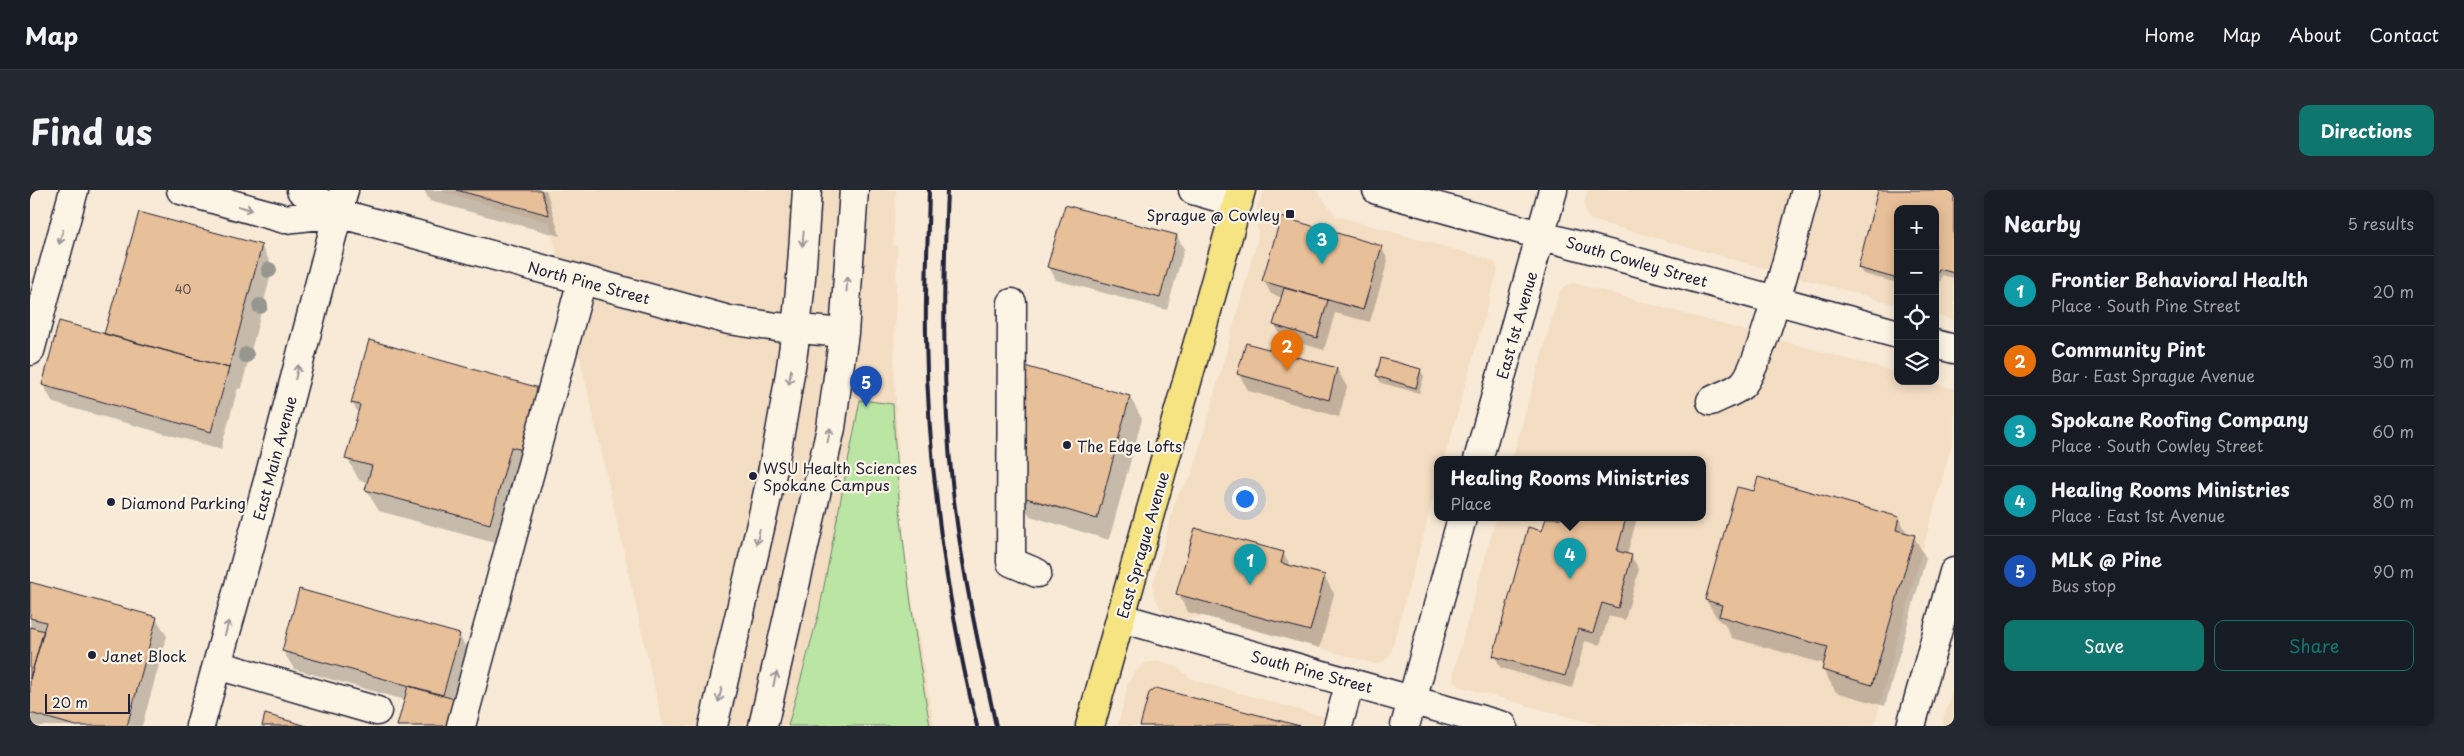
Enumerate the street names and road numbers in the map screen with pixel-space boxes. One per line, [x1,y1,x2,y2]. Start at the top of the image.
street label: South Cowley Street [1564,230,1710,292]
street label: North Pine Street [525,255,653,309]
street label: East 1st Avenue [1490,268,1542,382]
street label: East Main Avenue [246,393,302,523]
street label: East Sprague Avenue [1110,469,1174,621]
street label: South Pine Street [1249,644,1375,698]

